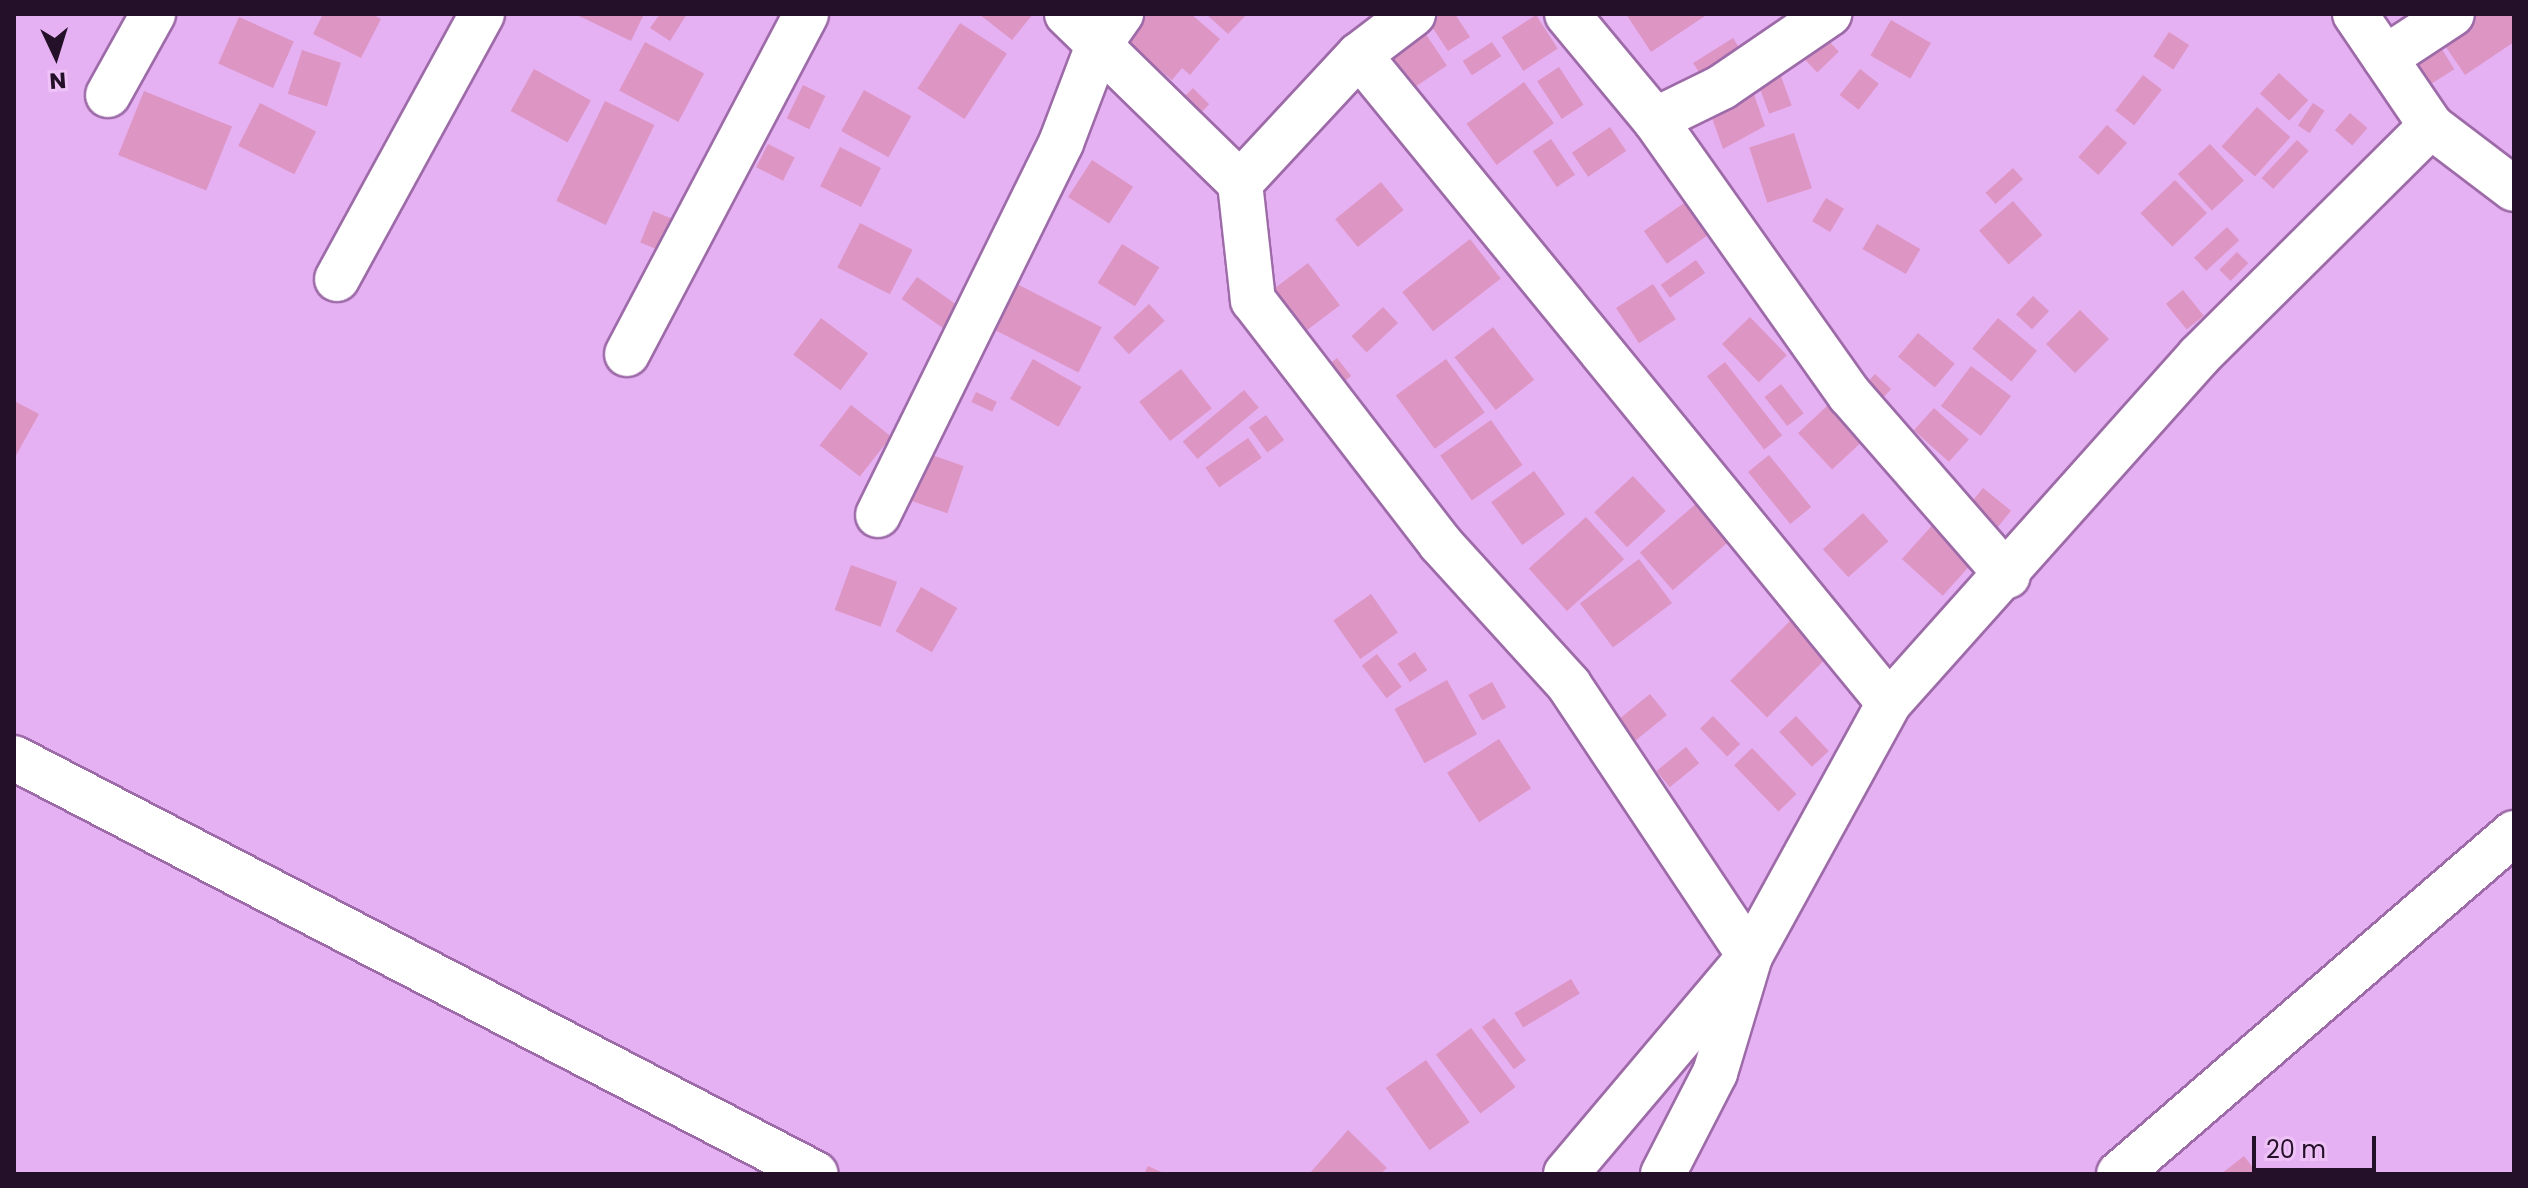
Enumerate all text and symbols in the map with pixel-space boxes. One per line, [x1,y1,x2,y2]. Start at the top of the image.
north arrow [16,16,96,96]
text: N [48,64,67,96]
scale bar [2256,1120,2380,1170]
text: 20 m [2266,1133,2326,1166]

